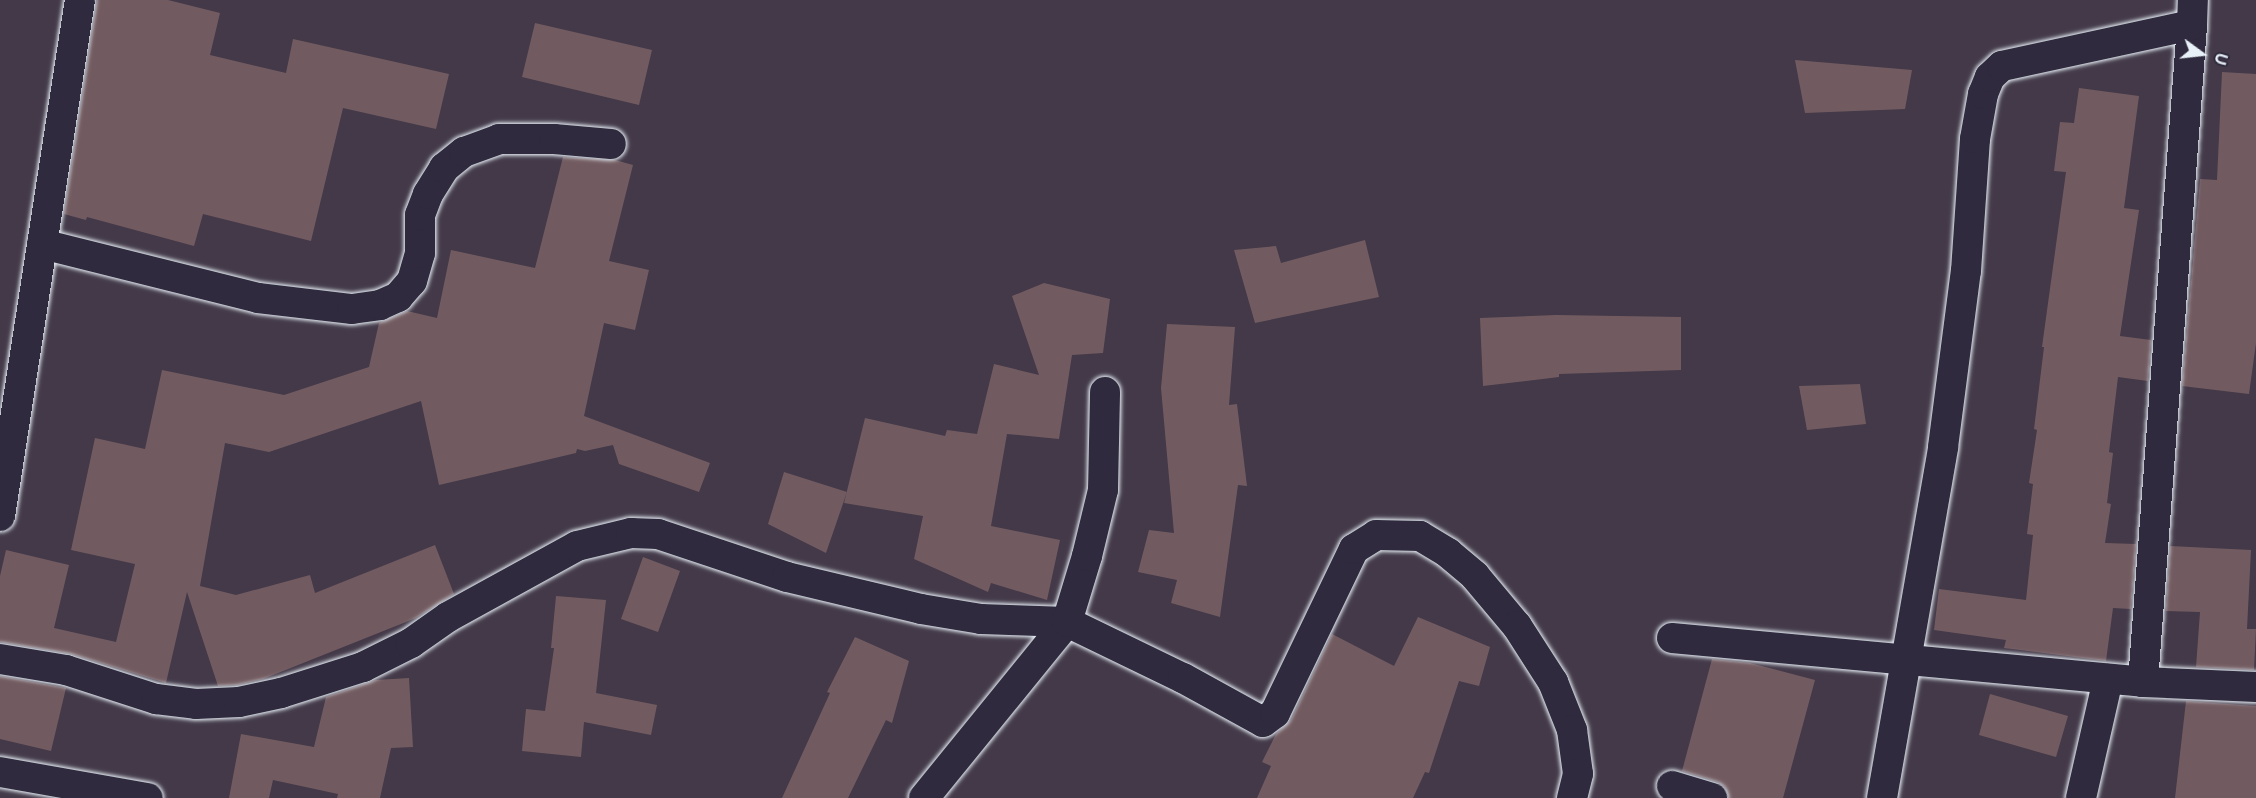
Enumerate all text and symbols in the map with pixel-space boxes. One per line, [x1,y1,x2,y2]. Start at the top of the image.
north arrow [2172,24,2232,84]
text: U [2209,51,2231,67]

